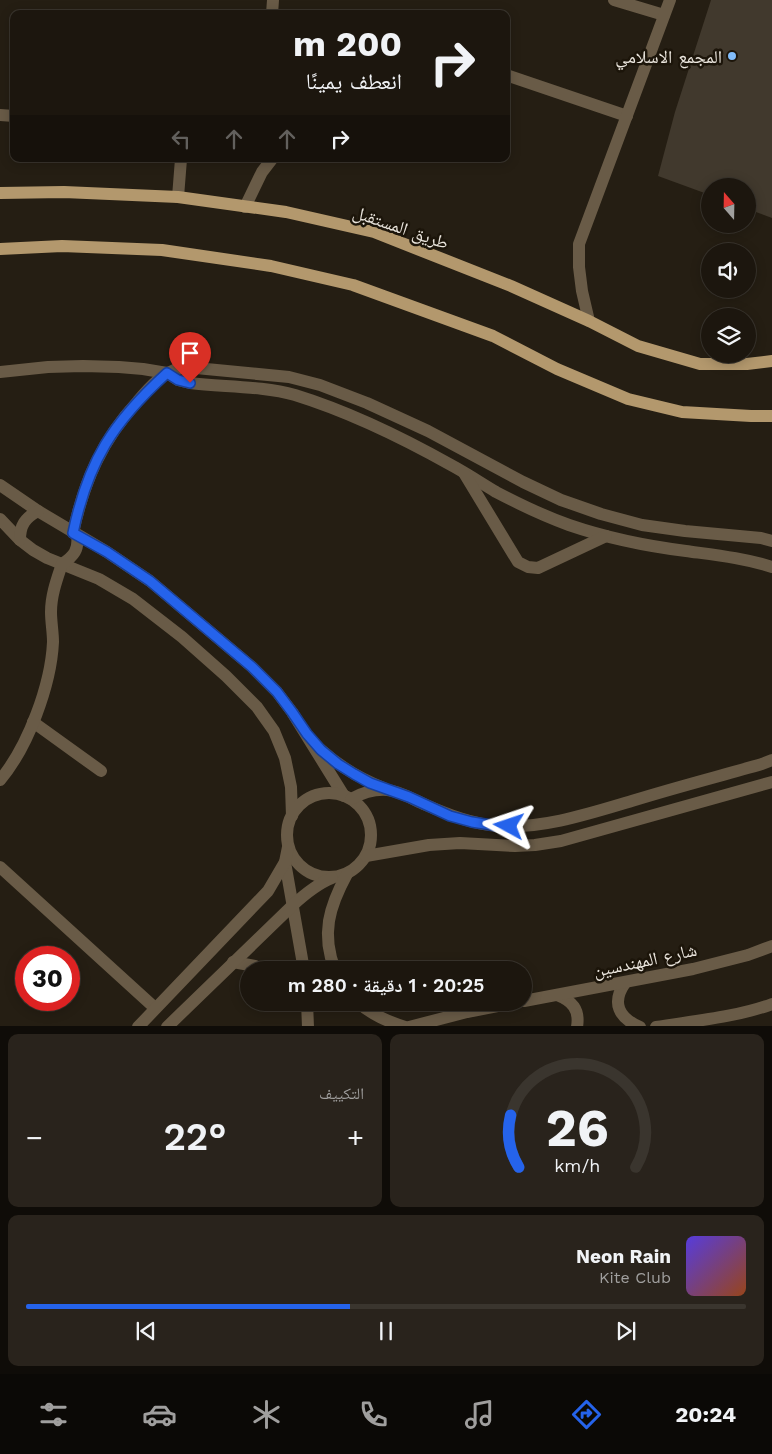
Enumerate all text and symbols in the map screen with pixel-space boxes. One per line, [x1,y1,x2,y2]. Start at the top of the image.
text: 200 m [293,23,402,65]
icon: right [420,30,485,95]
place label: المجمع الاسلامي [615,46,722,71]
marker: المجمع الاسلامي [726,50,738,62]
text: انعطف يمينًا [306,69,402,94]
icon: left [167,125,195,153]
icon: ahead [220,125,248,153]
icon: ahead [273,125,301,153]
icon: right [326,125,354,153]
north arrow [701,178,756,232]
map controls [701,178,756,363]
street label: طريق المستقبل [350,201,452,254]
button: sound [701,243,756,298]
button: layers [701,308,756,363]
pin [169,332,211,383]
icon: arrive [176,339,204,367]
position arrow [482,799,534,851]
street label: شارع المهندسين [591,939,699,982]
speed limit sign: 30 [15,946,80,1011]
text: 20:25 · 1 دقيقة · 280 m [288,974,484,997]
text: التكييف [319,1084,364,1103]
text: 26 [545,1098,609,1159]
text: 22° [163,1115,227,1159]
text: − [26,1121,43,1154]
text: + [347,1121,364,1154]
text: km/h [554,1155,600,1176]
text: Neon Rain [576,1245,671,1268]
text: Kite Club [599,1268,671,1287]
icon: previous [132,1317,160,1345]
icon: pause [372,1317,400,1345]
icon: next [612,1317,640,1345]
icon: filters [36,1397,71,1432]
icon: car [142,1397,177,1432]
icon: climate [249,1397,284,1432]
icon: phone [356,1397,391,1432]
icon: music [462,1397,497,1432]
icon: directions [569,1397,604,1432]
text: 20:24 [675,1402,736,1427]

